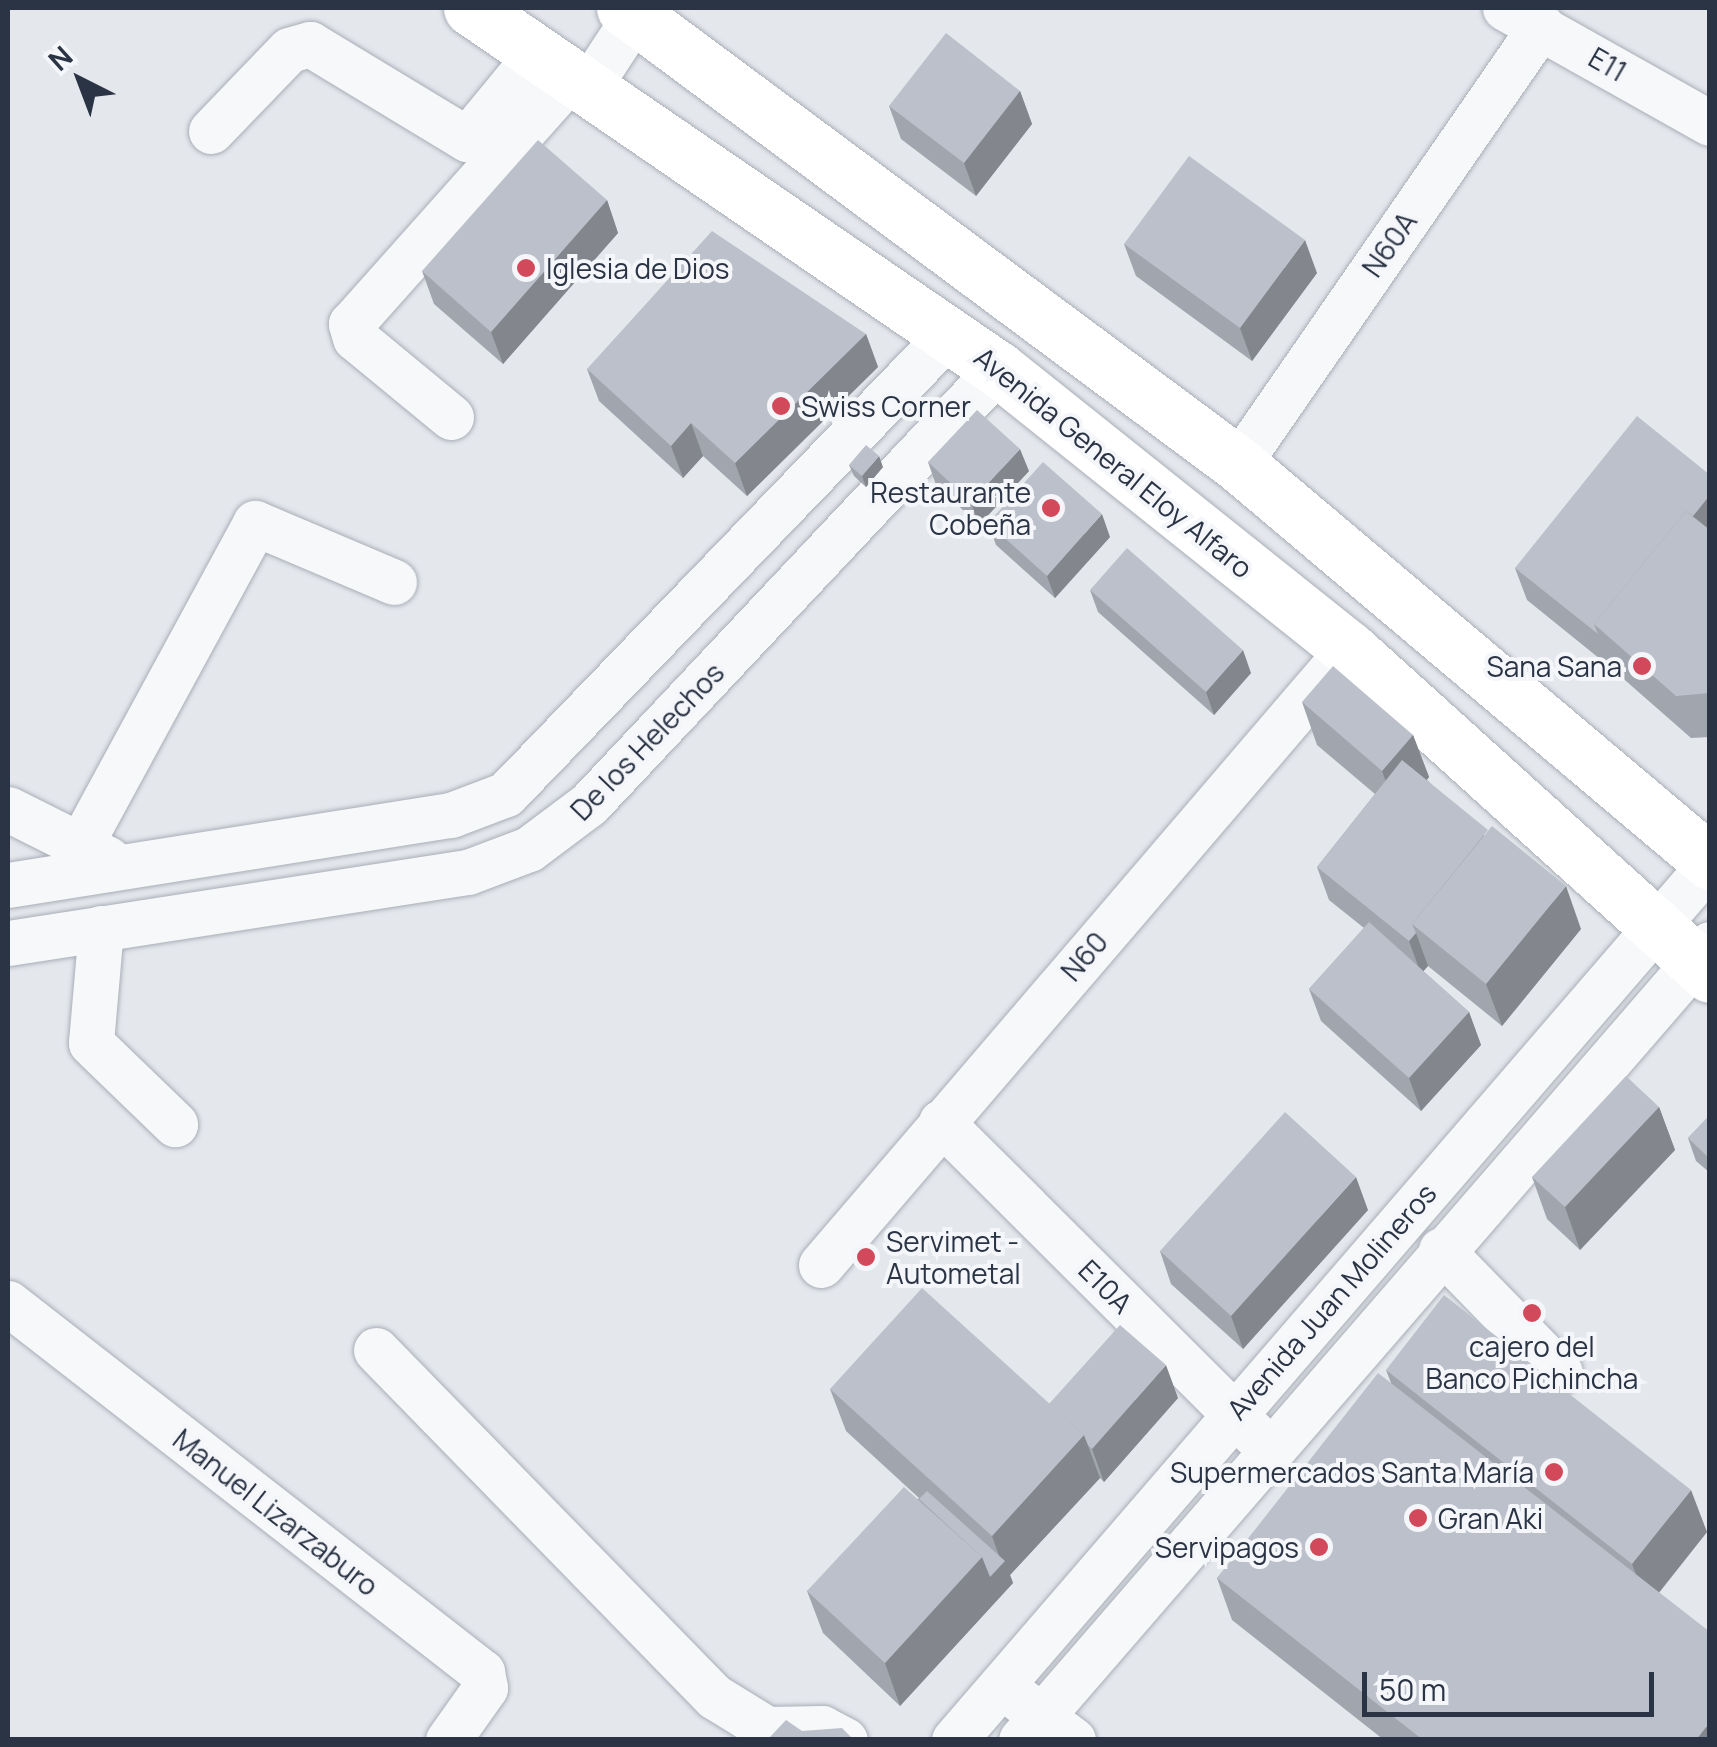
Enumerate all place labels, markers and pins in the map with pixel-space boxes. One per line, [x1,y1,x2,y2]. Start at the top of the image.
place label: Iglesia de Dios [546,251,729,285]
marker: Iglesia de Dios [515,257,537,279]
place label: Swiss Corner [801,389,971,423]
marker: Swiss Corner [770,395,792,417]
place label: Restaurante Cobeña [870,475,1031,541]
marker: Restaurante Cobeña [1040,497,1062,519]
place label: Sana Sana [1486,649,1622,683]
marker: Sana Sana [1631,655,1653,677]
place label: Servimet - Autometal [886,1224,1021,1290]
marker: Servimet - Autometal [855,1246,877,1268]
marker: cajero del Banco Pichincha [1521,1302,1543,1324]
place label: cajero del Banco Pichincha [1426,1329,1638,1395]
place label: Supermercados Santa María [1170,1455,1534,1489]
marker: Supermercados Santa María [1543,1461,1565,1483]
place label: Gran Aki [1438,1501,1543,1535]
marker: Gran Aki [1407,1507,1429,1529]
place label: Servipagos [1155,1530,1299,1564]
marker: Servipagos [1308,1536,1330,1558]

